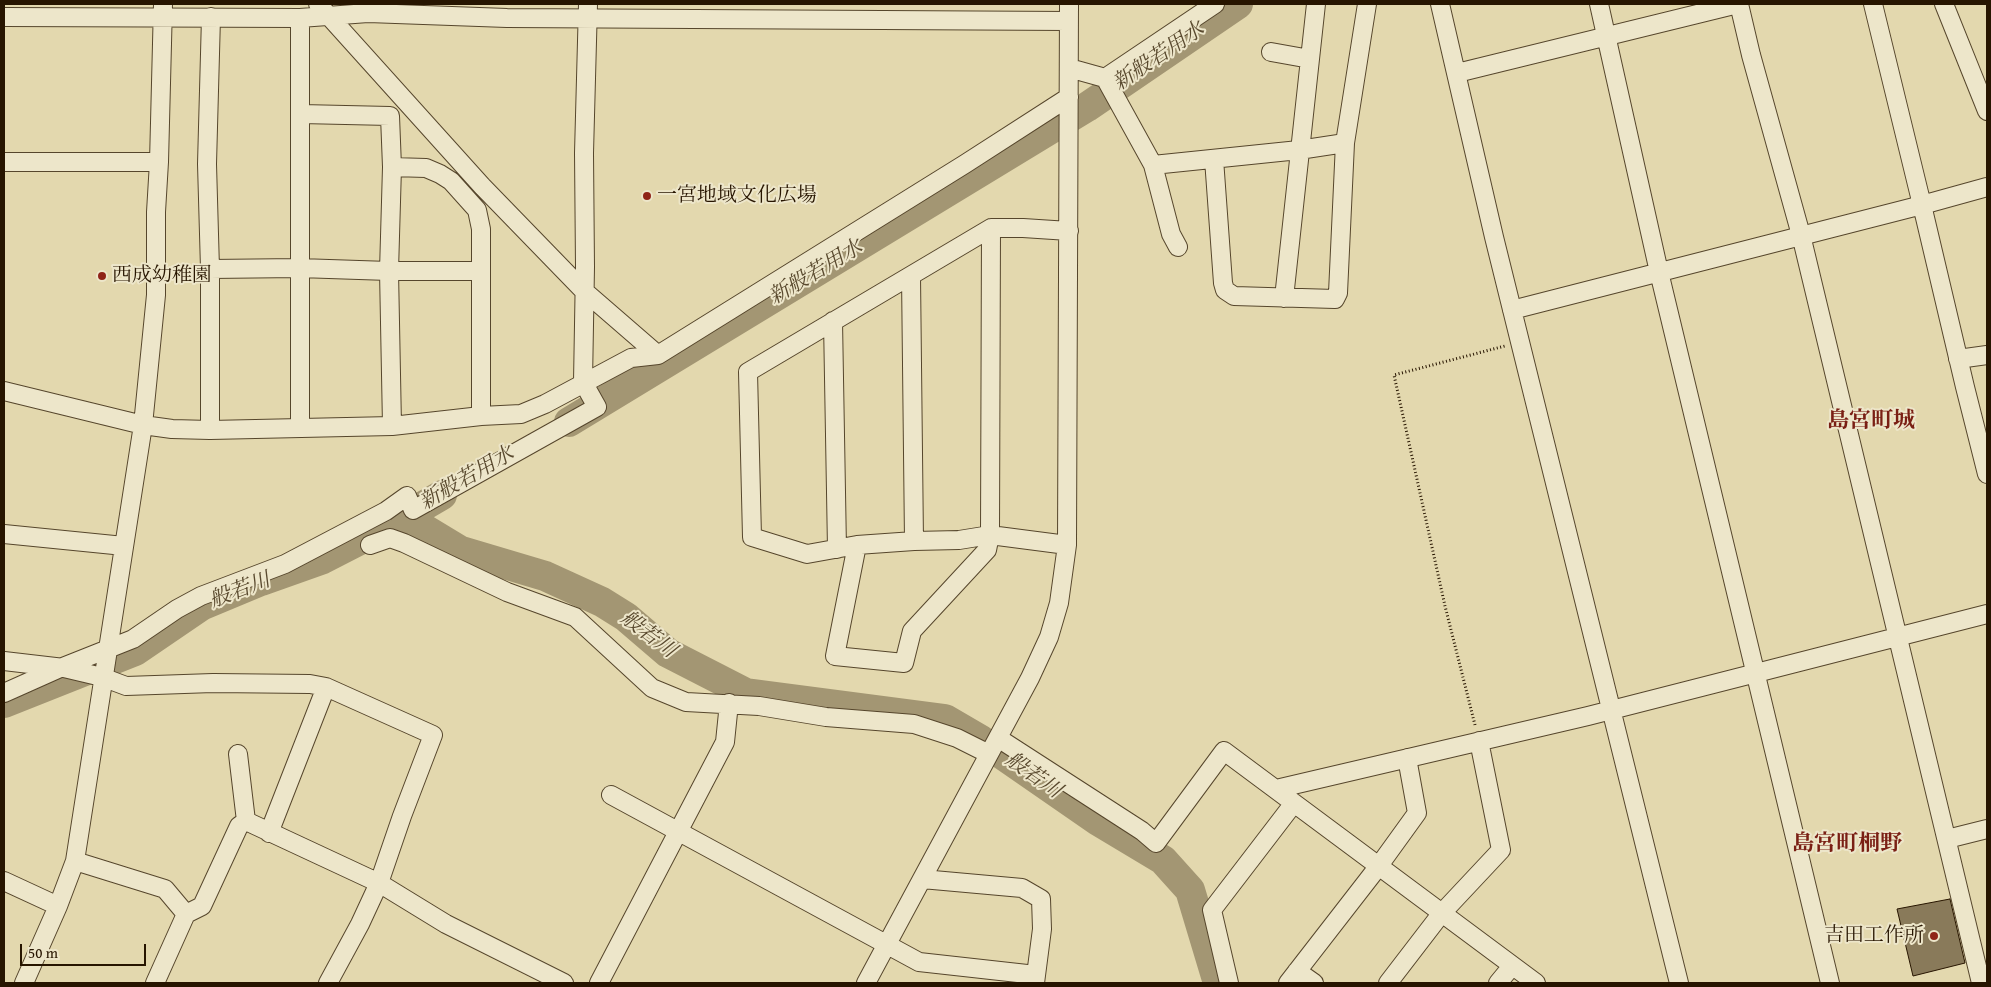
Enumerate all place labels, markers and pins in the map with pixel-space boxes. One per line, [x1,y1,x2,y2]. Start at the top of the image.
place label: 一宮地域文化広場 [657,184,817,208]
marker: 一宮地域文化広場 [641,190,653,202]
place label: 西成幼稚園 [112,264,212,288]
marker: 西成幼稚園 [96,270,108,282]
place label: 吉田工作所 [1824,924,1924,948]
marker: 吉田工作所 [1928,930,1940,942]

